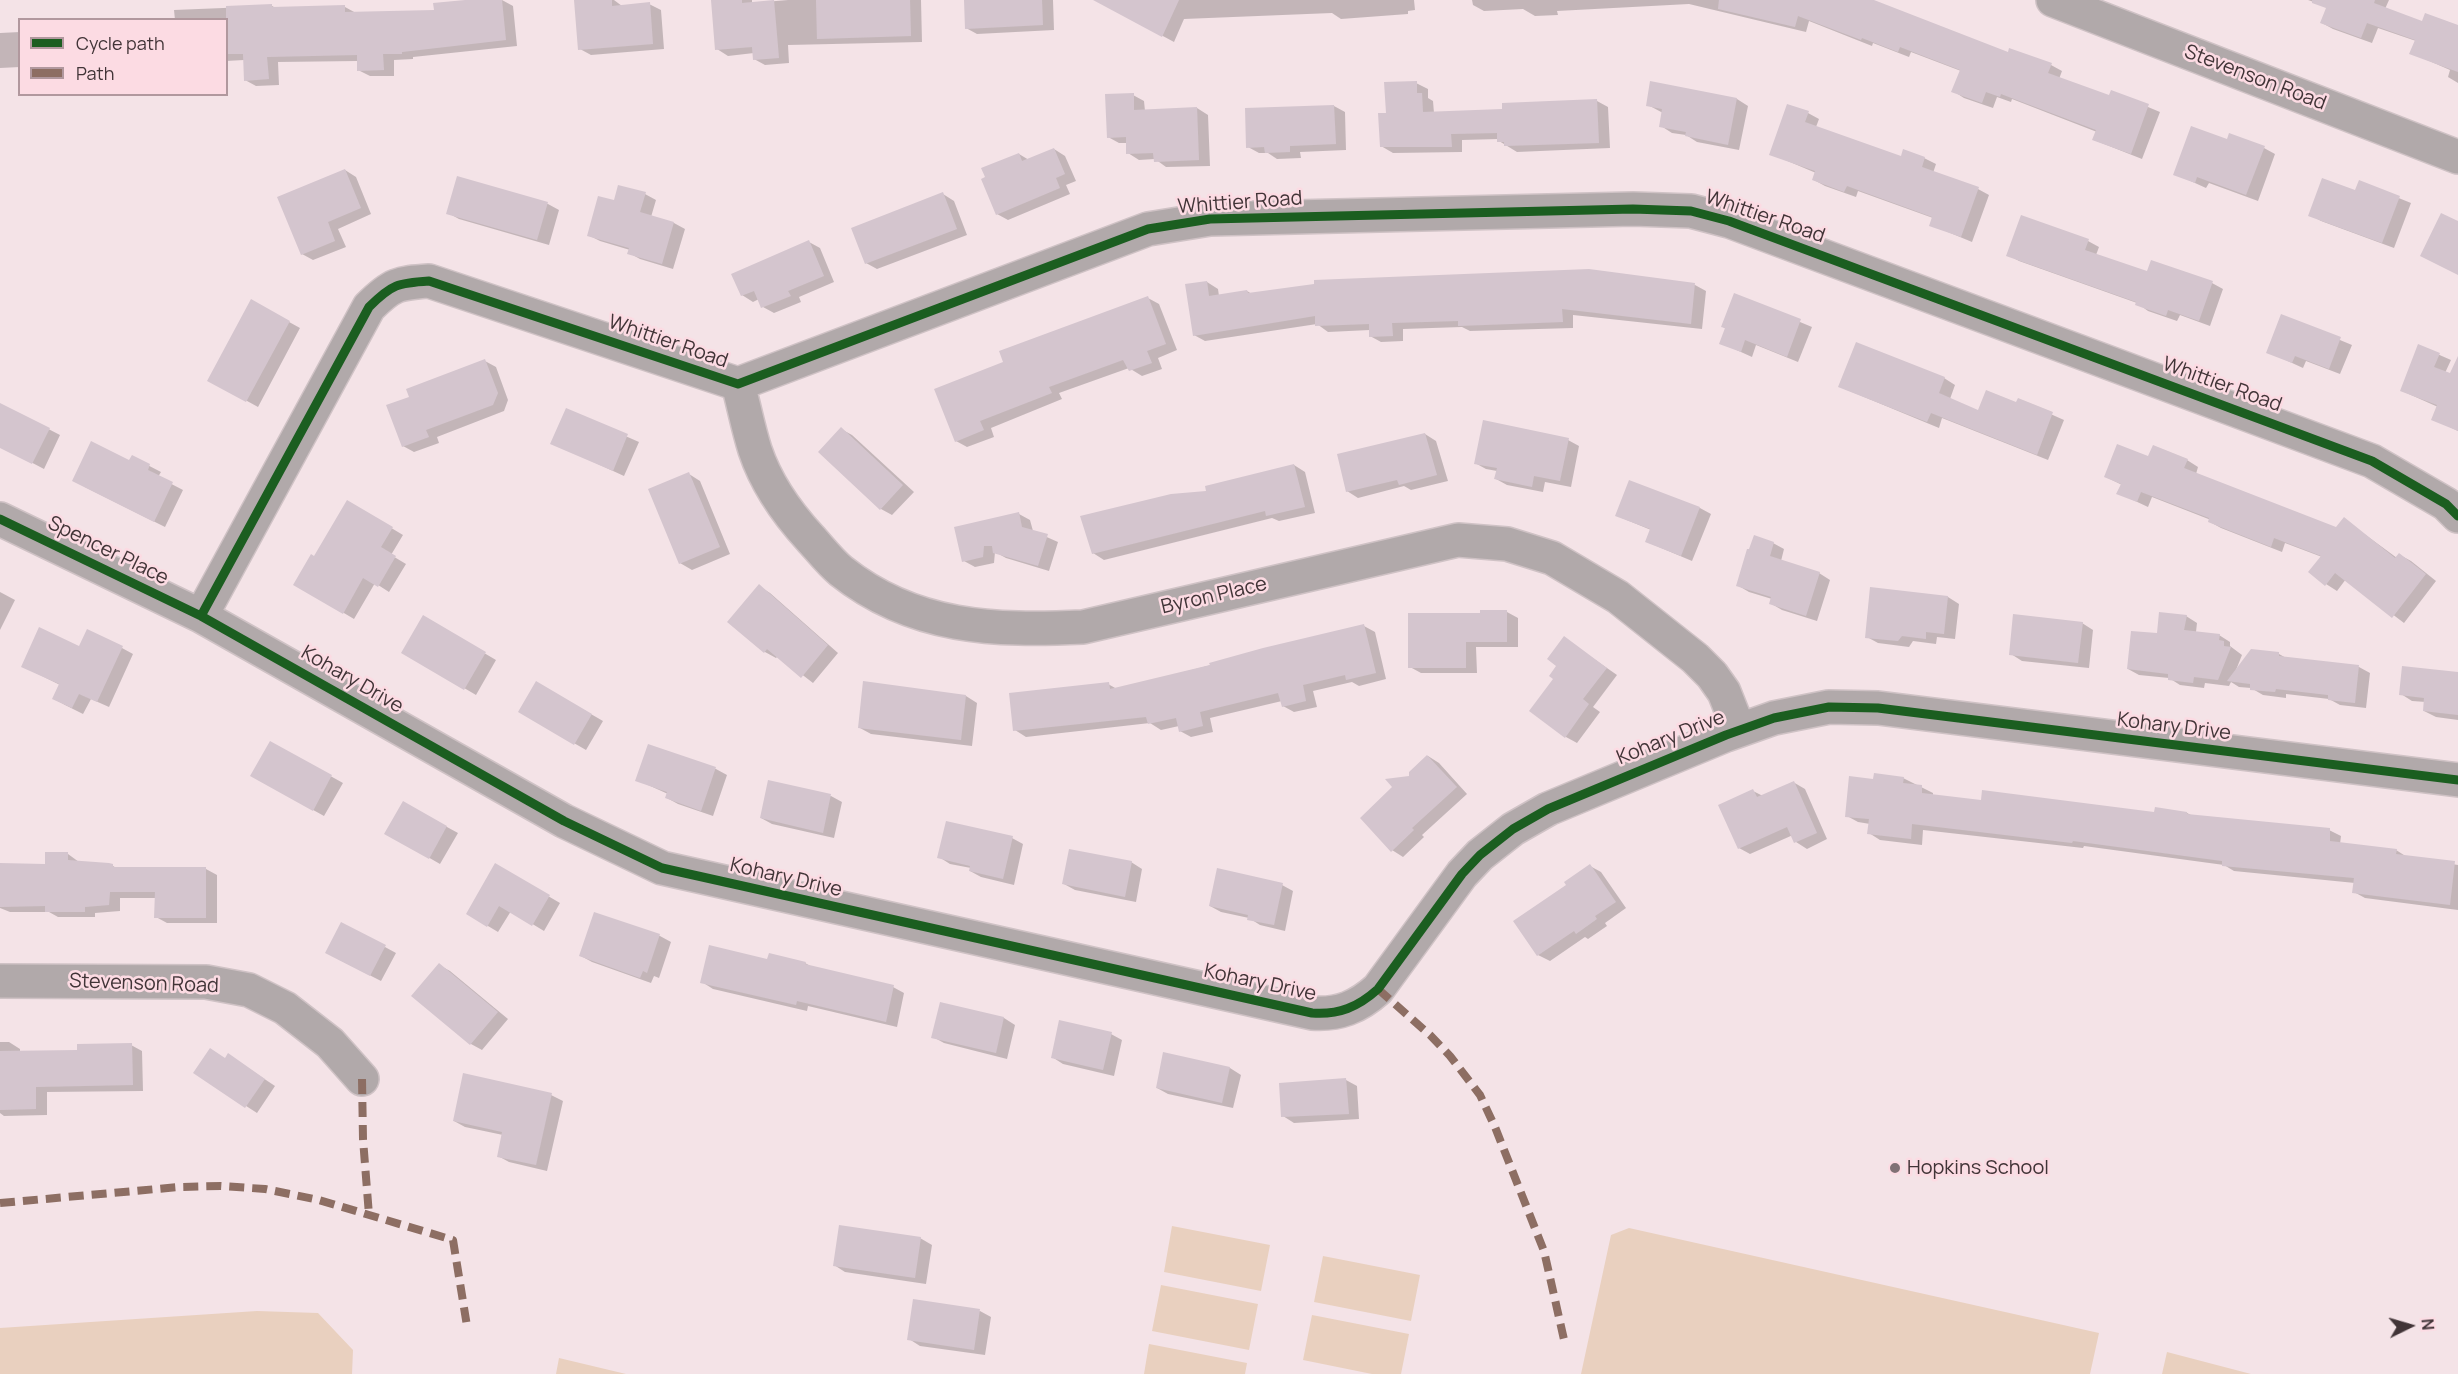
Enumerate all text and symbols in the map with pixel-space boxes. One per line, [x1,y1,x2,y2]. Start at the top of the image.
legend [18,18,228,96]
text: Cycle path [76,31,165,55]
street label: Stevenson Road [2181,40,2329,116]
text: Path [76,61,114,85]
street label: Whittier Road [1702,185,1828,249]
street label: Whittier Road [1177,187,1303,219]
street label: Whittier Road [605,310,731,374]
street label: Whittier Road [2159,352,2285,418]
street label: Spencer Place [44,511,172,591]
street label: Byron Place [1159,572,1269,620]
street label: Kohary Drive [297,641,407,719]
street label: Kohary Drive [1614,705,1728,771]
street label: Kohary Drive [2116,708,2232,746]
street label: Kohary Drive [728,853,844,903]
street label: Kohary Drive [1202,959,1318,1007]
street label: Stevenson Road [69,969,219,999]
place label: Hopkins School [1907,1156,2049,1180]
marker: Hopkins School [1888,1161,1902,1175]
north arrow [2380,1296,2440,1356]
text: N [2416,1318,2439,1331]

